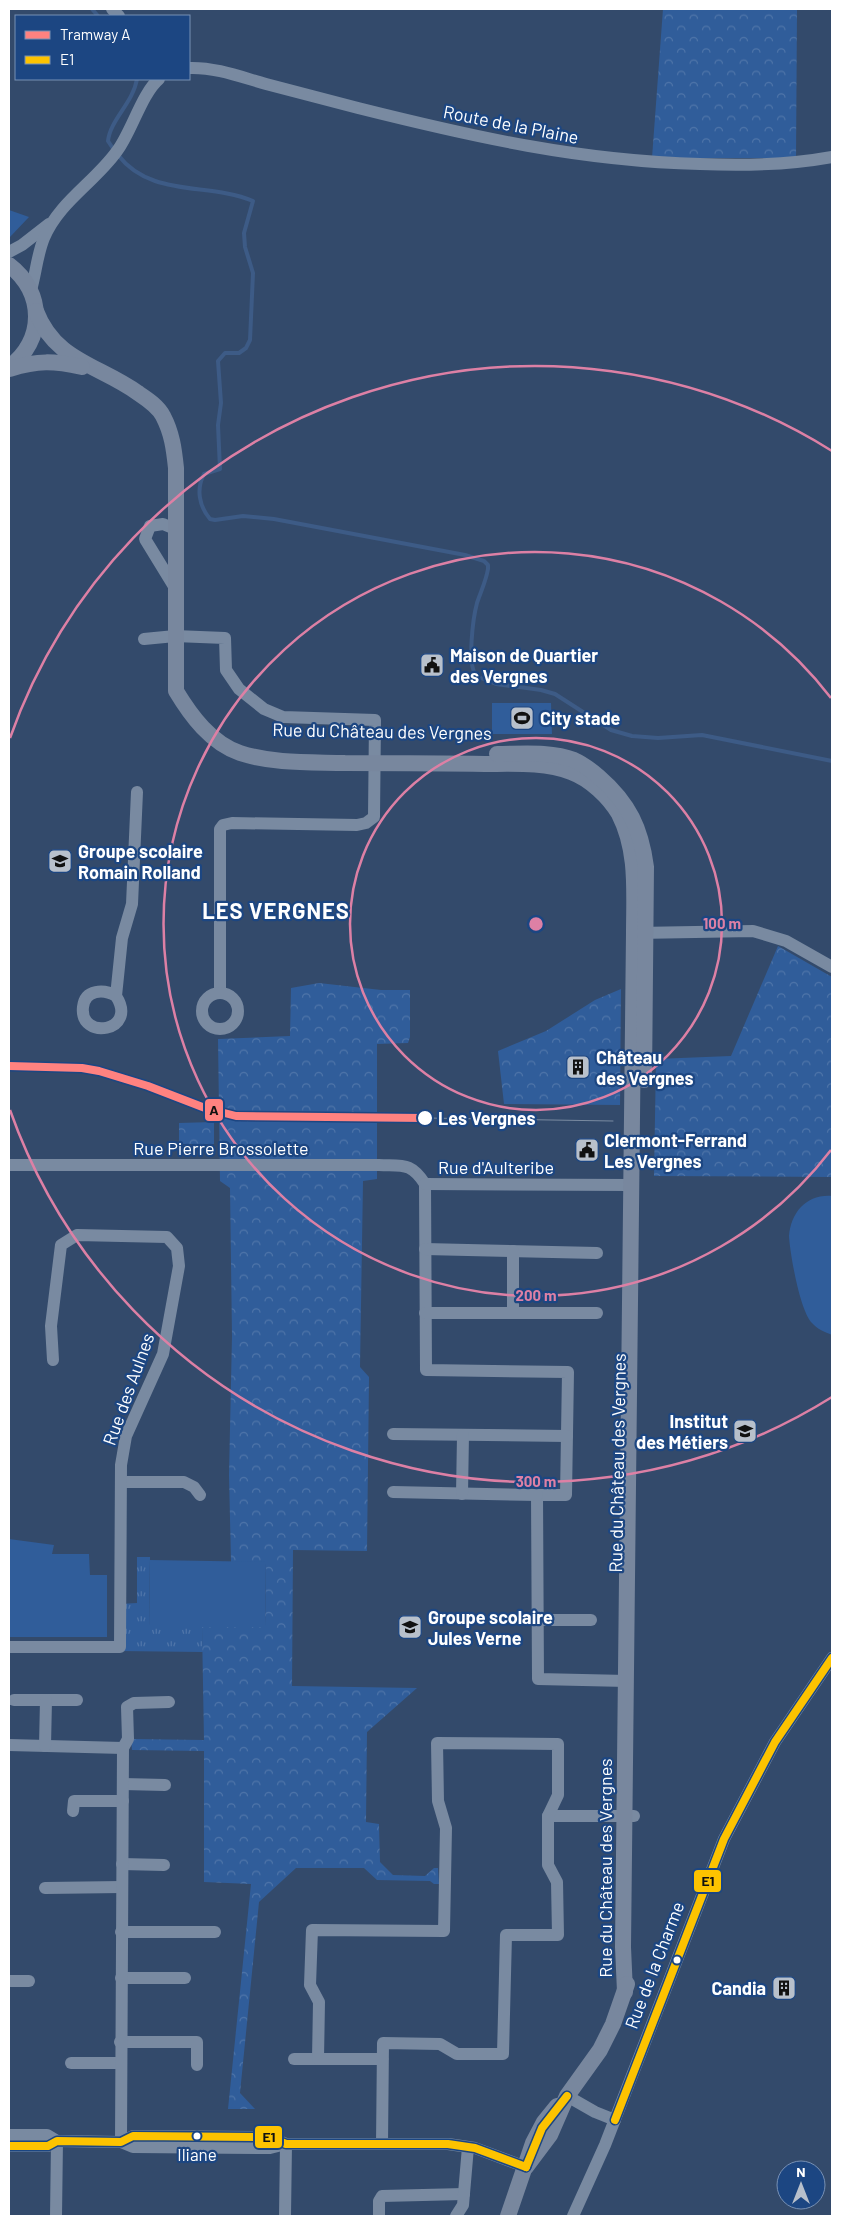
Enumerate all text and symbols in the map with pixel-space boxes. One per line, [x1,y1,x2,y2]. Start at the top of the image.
legend [15,15,190,80]
text: Tramway A [60,25,130,43]
text: E1 [60,50,74,68]
street label: Route de la Plaine [441,100,581,148]
place label: Maison de Quartier des Vergnes [450,644,598,687]
public building icon: Maison de Quartier des Vergnes [419,652,445,678]
sports icon: City stade [509,705,535,731]
place label: City stade [540,707,621,729]
street label: Rue du Château des Vergnes [272,718,492,744]
place label: Groupe scolaire Romain Rolland [78,840,203,883]
school or university icon: Groupe scolaire Romain Rolland [47,848,73,874]
district label: LES VERGNES [202,897,350,923]
text: 100 m [703,914,741,932]
centre of rings [527,915,545,933]
place label: Château des Vergnes [596,1046,693,1089]
building icon: Château des Vergnes [565,1054,591,1080]
line badge: A [204,1098,224,1122]
text: A [209,1101,219,1118]
place label: Les Vergnes [438,1107,536,1129]
marker: Les Vergnes [416,1109,434,1127]
place label: Clermont-Ferrand Les Vergnes [604,1129,747,1172]
street label: Rue Pierre Brossolette [133,1137,309,1159]
public building icon: Clermont-Ferrand Les Vergnes [574,1137,600,1163]
street label: Rue d'Aulteribe [438,1156,554,1178]
text: 200 m [515,1286,557,1304]
street label: Rue des Aulnes [98,1330,158,1448]
street label: Rue du Château des Vergnes [604,1353,630,1573]
place label: Institut des Métiers [636,1410,728,1453]
school or university icon: Institut des Métiers [732,1418,758,1444]
text: 300 m [516,1472,556,1490]
place label: Groupe scolaire Jules Verne [428,1606,553,1649]
school or university icon: Groupe scolaire Jules Verne [397,1614,423,1640]
street label: Rue du Château des Vergnes [594,1758,616,1978]
line badge: E1 [693,1869,722,1893]
text: E1 [701,1872,715,1889]
street label: Rue de la Charme [620,1898,688,2032]
unlabelled marker [672,1955,682,1965]
building icon: Candia [771,1975,797,2001]
place label: Candia [712,1977,766,1999]
line badge: E1 [254,2125,283,2149]
text: E1 [262,2128,276,2145]
marker: Iliane [192,2131,202,2141]
place label: Iliane [177,2144,217,2164]
north arrow [776,2160,826,2210]
text: N [796,2163,806,2180]

